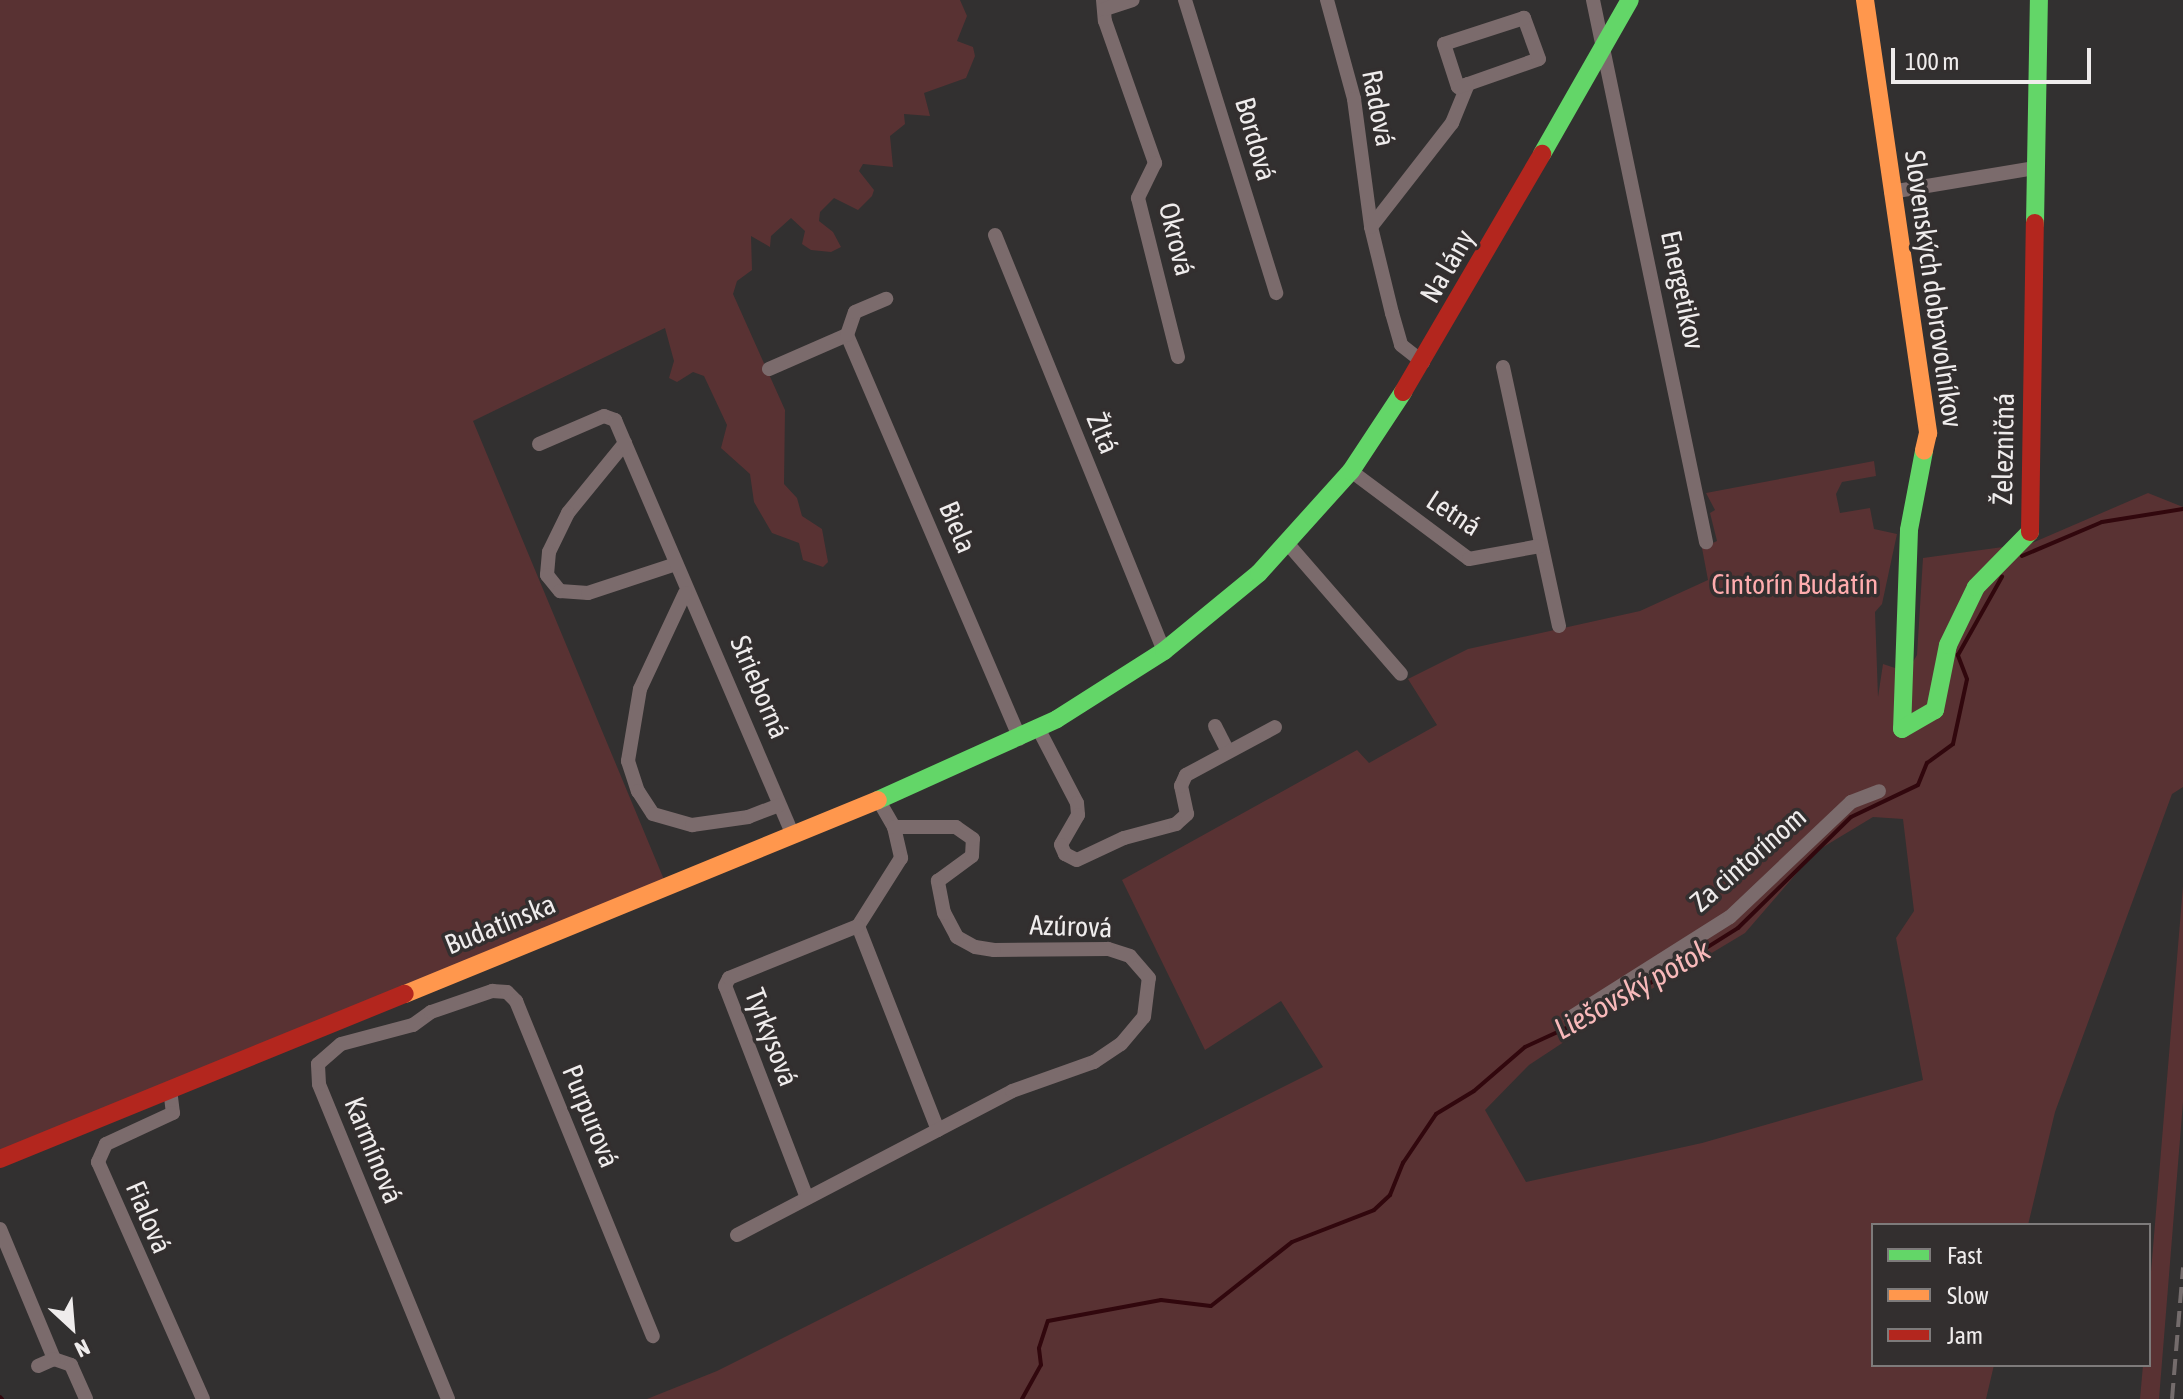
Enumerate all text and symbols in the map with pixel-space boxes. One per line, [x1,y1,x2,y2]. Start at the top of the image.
scale bar [1895,32,2095,82]
text: 100 m [1905,48,1959,75]
street label: Radová [1355,67,1403,149]
street label: Bordová [1228,93,1284,185]
street label: Slovenských dobrovoľníkov [1898,148,1970,430]
street label: Okrová [1152,199,1202,279]
street label: Na lány [1413,223,1481,309]
street label: Energetikov [1654,228,1712,352]
street label: Železničná [1985,393,2021,505]
street label: Žltá [1080,408,1126,458]
street label: Letná [1420,483,1488,543]
street label: Biela [932,496,984,558]
park label: Cintorín Budatín [1712,567,1878,601]
street label: Strieborná [723,630,797,744]
street label: Za cintorínom [1683,800,1813,918]
street label: Budatínska [440,887,560,961]
street label: Azúrová [1029,908,1113,944]
water label: Liešovský potok [1548,931,1716,1047]
street label: Tyrkysová [738,983,806,1091]
street label: Purpurová [555,1060,627,1172]
street label: Karmínová [337,1092,411,1208]
street label: Fialová [119,1176,179,1258]
legend [1871,1223,2151,1367]
text: Fast [1947,1242,1983,1269]
text: Slow [1947,1282,1989,1309]
north arrow [32,1287,112,1367]
text: Jam [1947,1322,1983,1349]
text: N [71,1334,94,1363]

